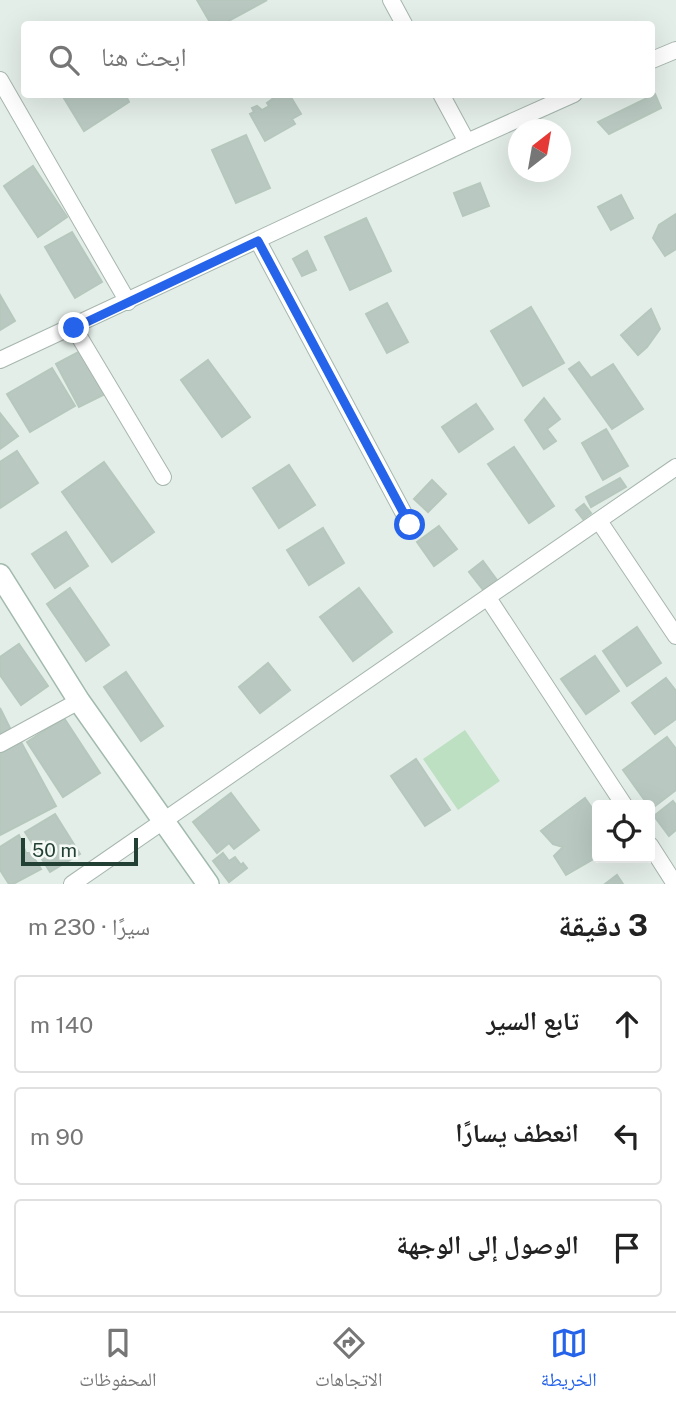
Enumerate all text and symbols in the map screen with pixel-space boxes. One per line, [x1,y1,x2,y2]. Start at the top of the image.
search box [21,21,655,98]
icon: search [45,41,83,79]
text: ابحث هنا [101,41,187,72]
north arrow [508,119,571,182]
route end [58,312,89,343]
route start [394,509,425,540]
map controls [592,800,655,863]
button: locate [592,800,655,863]
scale bar [21,835,138,867]
text: 50 m [32,839,77,861]
text: 3 دقيقة [558,907,648,943]
text: سيرًا · 230 m [28,913,150,940]
text: تابع السير [486,1005,579,1036]
icon: ahead [608,1005,646,1043]
text: 140 m [30,1011,93,1038]
text: انعطف يسارًا [455,1117,579,1148]
icon: left [608,1117,646,1155]
text: 90 m [30,1123,84,1150]
text: الوصول إلى الوجهة [396,1229,579,1260]
icon: arrive [608,1229,646,1267]
tab: المحفوظات [79,1324,157,1398]
tab: الاتجاهات [315,1324,382,1398]
tab: الخريطة [541,1324,597,1398]

